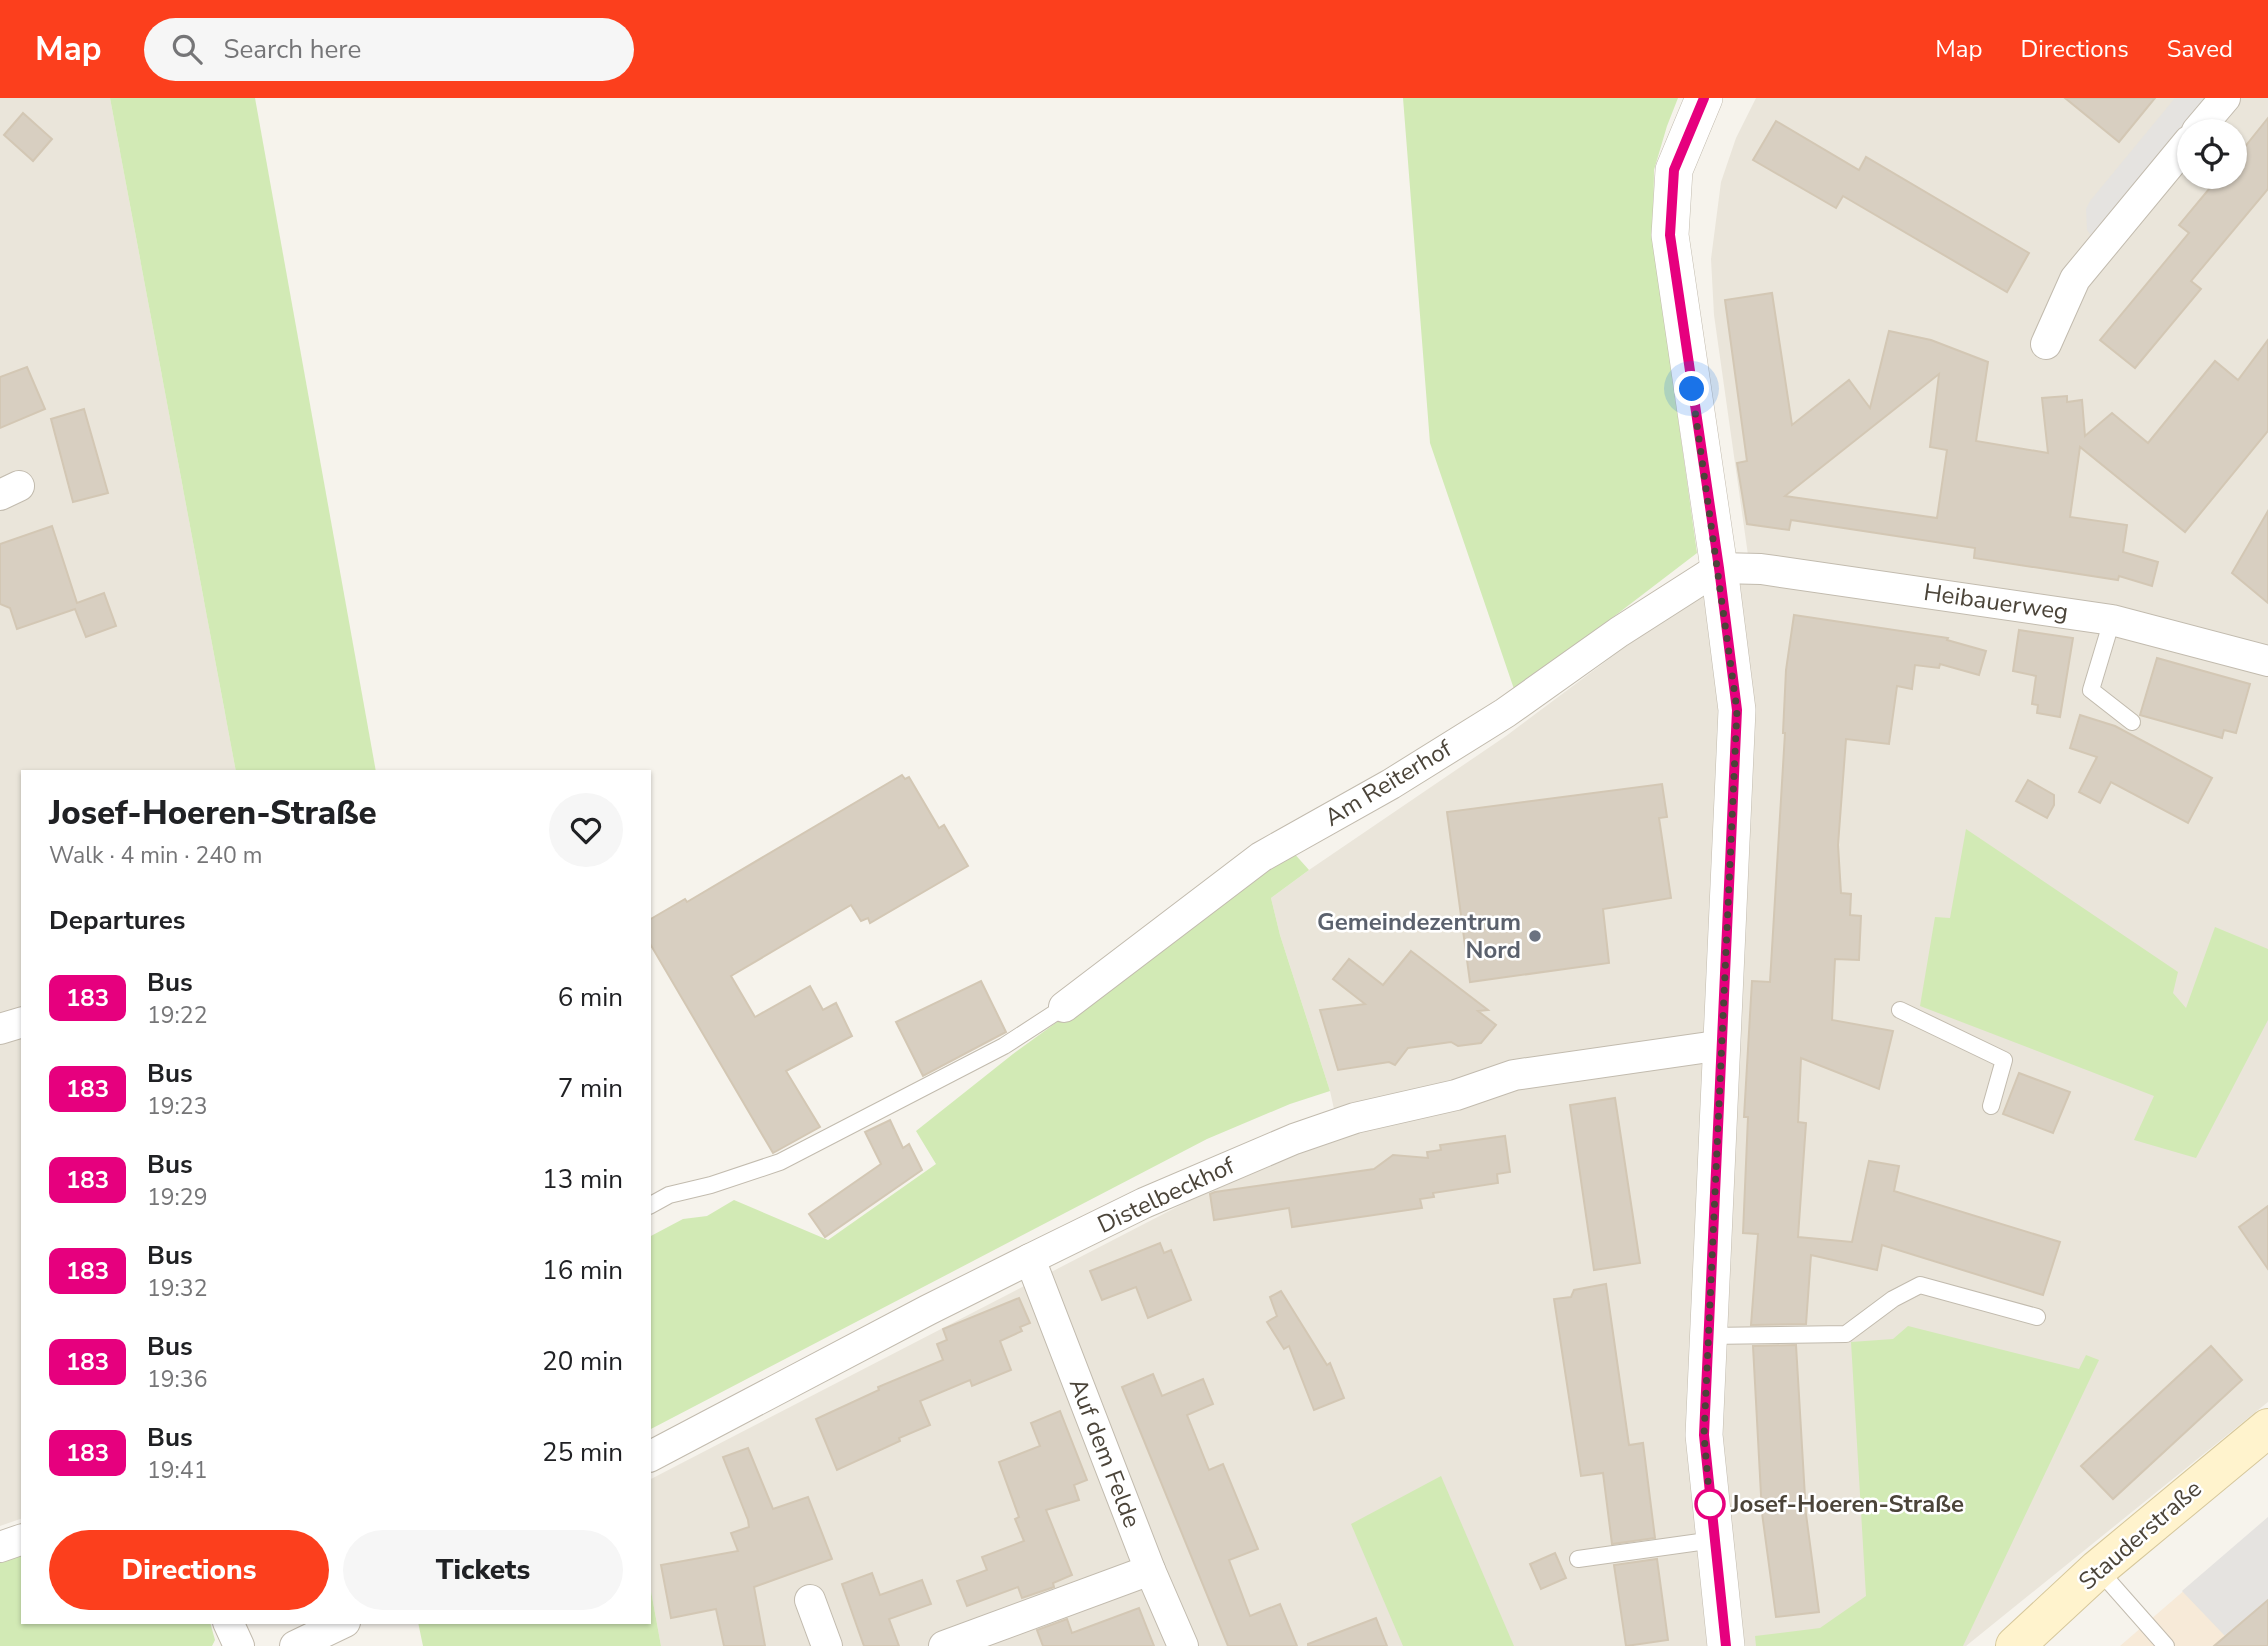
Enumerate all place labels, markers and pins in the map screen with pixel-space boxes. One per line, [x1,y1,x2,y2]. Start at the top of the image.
place label: Gemeindezentrum Nord [1317,906,1521,966]
marker: Gemeindezentrum Nord [1527,928,1543,944]
place label: Josef-Hoeren-Straße [1730,1488,1964,1520]
marker: Josef-Hoeren-Straße [1695,1489,1725,1519]

